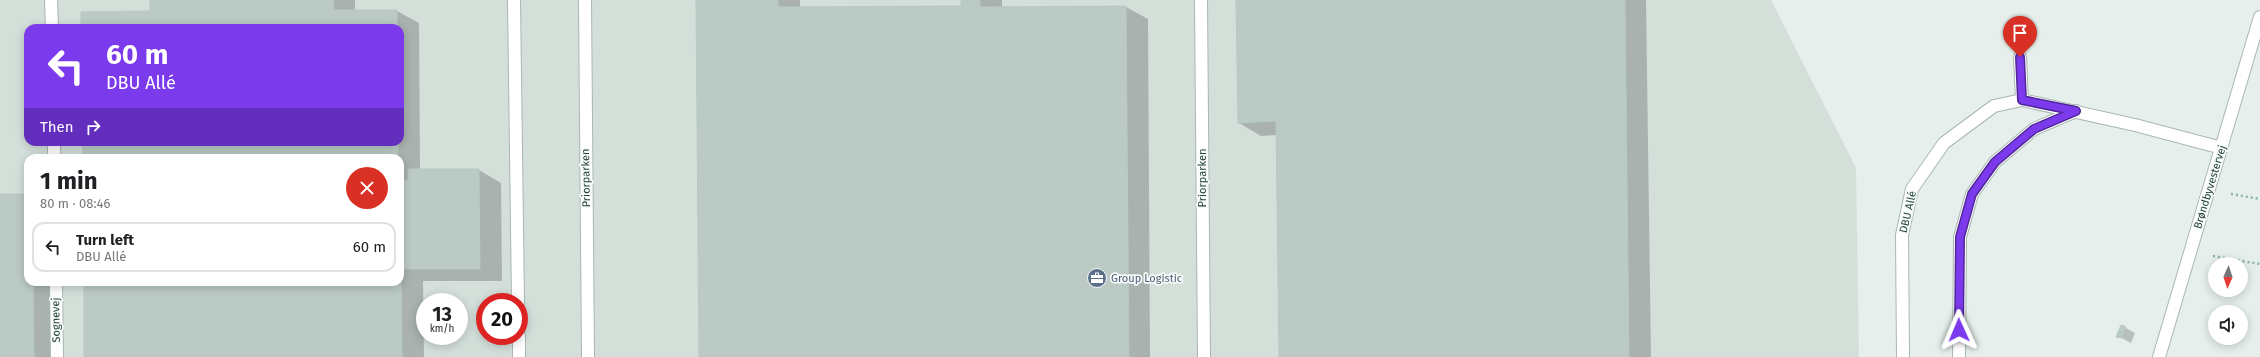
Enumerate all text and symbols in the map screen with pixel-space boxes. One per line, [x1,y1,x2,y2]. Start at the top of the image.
pin [2003,16,2037,57]
icon: arrive [2009,22,2031,44]
text: 60 m [106,38,168,71]
icon: left [40,40,92,92]
text: DBU Allé [106,72,176,94]
icon: right [82,116,104,138]
text: Then [40,118,74,136]
street label: Brøndbyvestervej [2191,144,2229,230]
street label: Priorparken [579,148,593,208]
street label: Priorparken [1196,149,1209,207]
text: 1 min [40,167,98,195]
button: close [346,167,388,209]
street label: DBU Allé [1897,190,1919,234]
text: 80 m · 08:46 [40,196,110,211]
text: Turn left [76,231,134,249]
icon: left [42,236,64,258]
text: 60 m [353,238,386,256]
text: DBU Allé [76,249,126,264]
north arrow [2208,257,2248,297]
map controls [2208,257,2248,345]
office icon: Group Logistic [1086,267,1108,289]
place label: Group Logistic [1111,272,1182,285]
speed limit sign: 20 [476,293,528,345]
street label: Sognevej [49,297,63,343]
text: 13 [432,302,452,326]
button: sound [2208,305,2248,345]
position arrow [1938,309,1980,351]
text: km/h [430,323,454,335]

